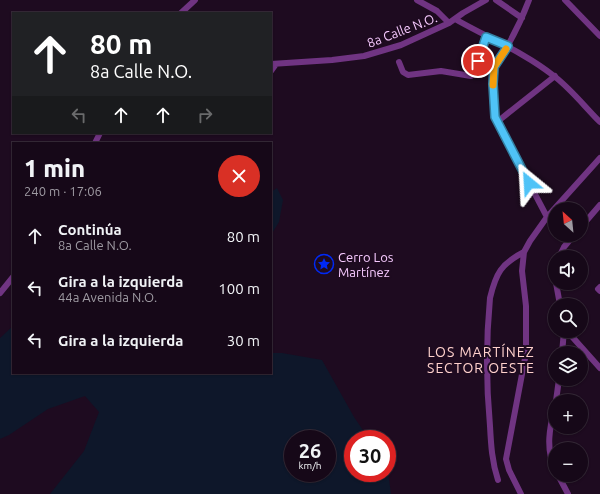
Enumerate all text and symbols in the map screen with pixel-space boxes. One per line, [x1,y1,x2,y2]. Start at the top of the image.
street label: 8a Calle N.O. [365,10,439,50]
icon: ahead [24,28,76,80]
text: 80 m [90,28,152,59]
pin [461,44,495,78]
icon: arrive [467,50,489,72]
text: 8a Calle N.O. [90,61,192,81]
icon: left [68,104,90,126]
icon: ahead [110,104,132,126]
icon: ahead [152,104,174,126]
icon: right [194,104,216,126]
text: 1 min [24,155,85,182]
button: close [218,155,260,197]
position arrow [508,162,550,204]
text: 240 m · 17:06 [24,184,102,198]
north arrow [548,202,588,242]
map controls [548,202,588,482]
text: Continúa [58,221,122,238]
icon: ahead [24,225,46,247]
text: 80 m [227,228,260,245]
text: 8a Calle N.O. [58,238,132,252]
place label: Cerro Los Martínez [338,250,394,279]
button: sound [548,250,588,290]
place icon: Cerro Los Martínez [313,253,335,275]
text: Gira a la izquierda [58,273,184,290]
icon: left [24,277,46,299]
text: 100 m [218,280,260,297]
text: 44a Avenida N.O. [58,290,157,304]
button: search [548,298,588,338]
icon: left [24,329,46,351]
text: Gira a la izquierda [58,332,184,349]
text: 30 m [227,332,260,349]
district label: LOS MARTÍNEZ SECTOR OESTE [427,343,535,376]
button: layers [548,346,588,386]
button: + [548,394,588,434]
speed limit sign: 30 [344,430,396,482]
text: 26 [299,439,321,462]
button: − [548,442,588,482]
text: km/h [298,460,322,471]

